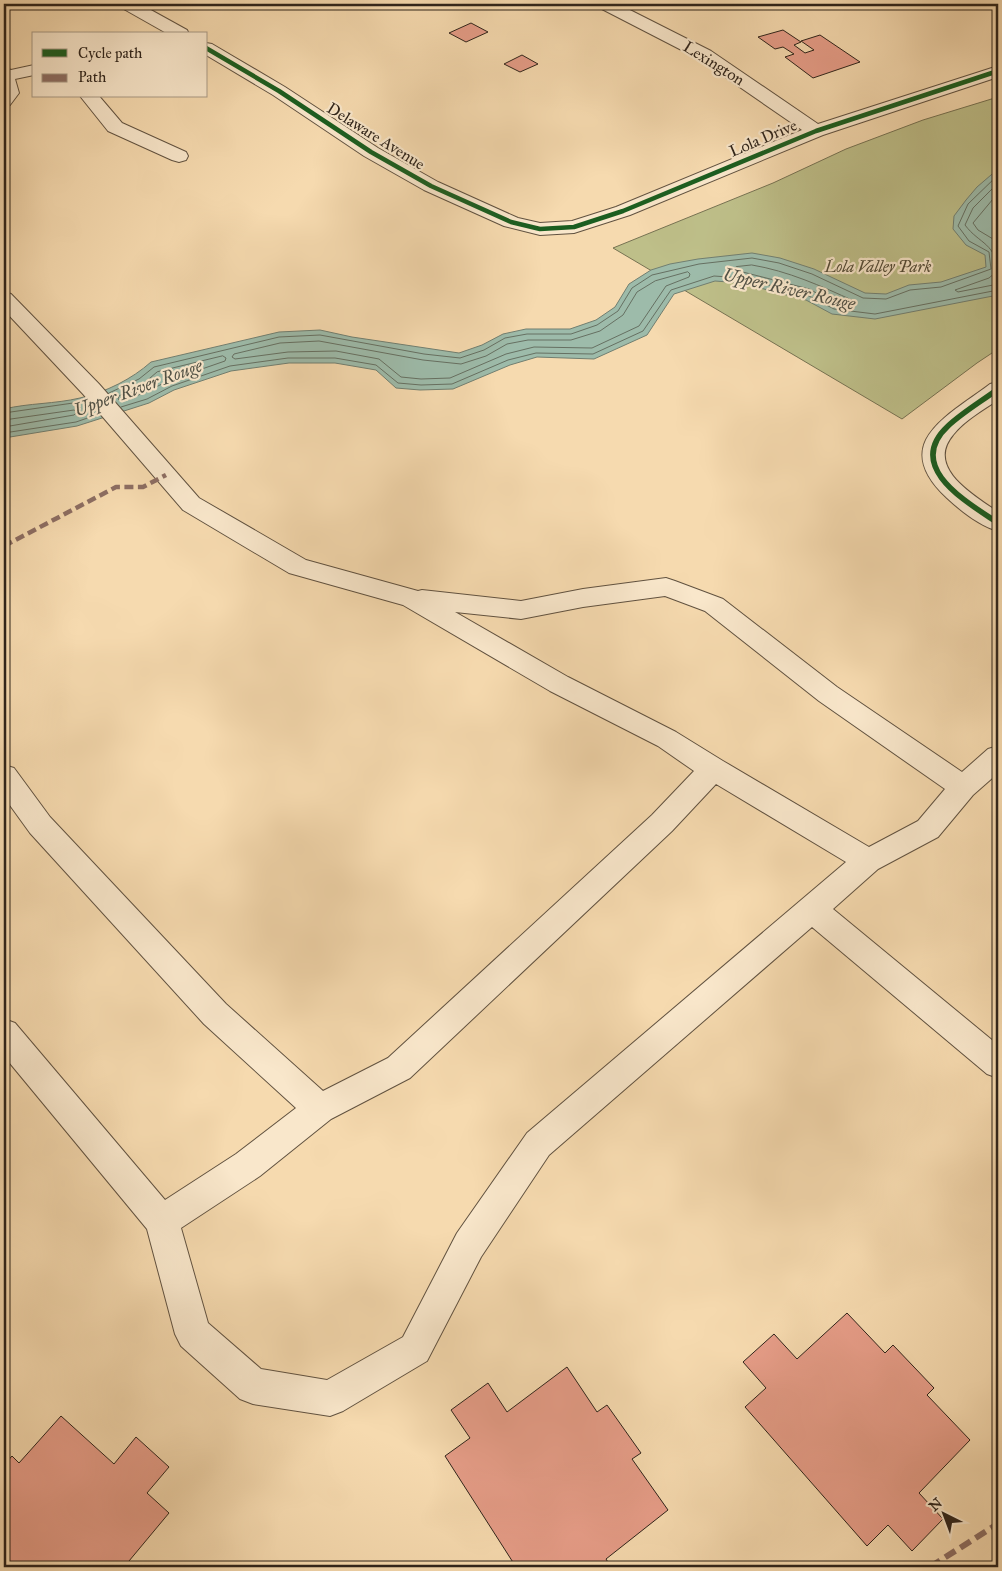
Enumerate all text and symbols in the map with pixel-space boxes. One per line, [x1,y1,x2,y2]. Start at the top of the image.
legend [32,32,208,98]
street label: Lexington [679,37,748,90]
text: Cycle path [78,44,143,62]
text: Path [78,68,107,86]
street label: Delaware Avenue [324,98,429,174]
street label: Lola Drive [726,115,800,161]
park label: Lola Valley Park [824,257,931,276]
water label: Upper River Rouge [720,263,859,316]
water label: Upper River Rouge [71,354,207,422]
north arrow [920,1488,970,1538]
text: N [926,1494,946,1515]

